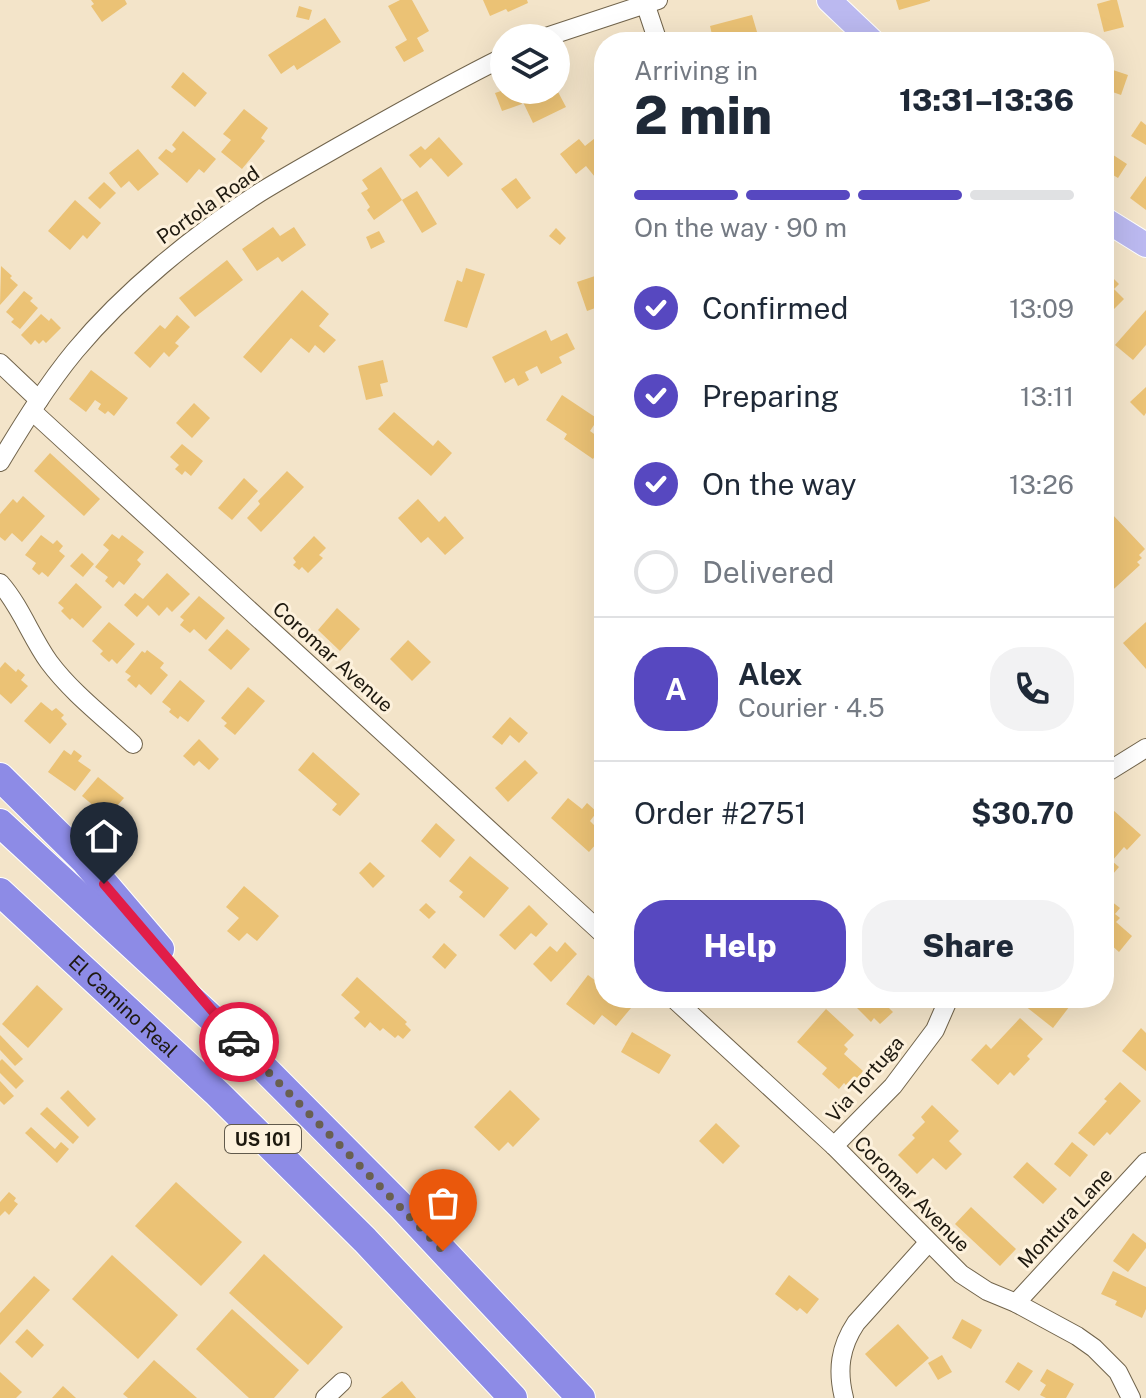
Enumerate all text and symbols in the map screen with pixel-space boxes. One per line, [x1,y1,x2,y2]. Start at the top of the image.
map controls [490,24,570,104]
button: layers [490,24,570,104]
text: Arriving in [634,55,758,86]
text: 13:31–13:36 [899,82,1074,118]
text: 2 min [634,85,772,146]
street label: Portola Road [152,161,264,249]
text: On the way · 90 m [634,212,847,243]
icon: check [634,286,678,330]
text: Confirmed [702,290,848,326]
text: 13:09 [1009,293,1074,324]
icon: check [634,374,678,418]
text: Preparing [702,378,839,414]
text: 13:11 [1020,381,1074,412]
icon: check [634,462,678,506]
text: On the way [702,466,856,502]
text: 13:26 [1009,469,1074,500]
text: Delivered [702,554,834,590]
street label: Coromar Avenue [268,597,398,717]
button: phone [990,647,1074,731]
text: Alex [738,656,802,692]
text: A [665,671,687,707]
text: Courier · 4.5 [738,692,885,723]
text: Order #2751 [634,795,807,831]
text: $30.70 [971,795,1074,831]
pin [70,802,138,884]
icon: home [82,814,126,858]
button: Help [634,900,846,992]
button: Share [862,900,1074,992]
street label: El Camino Real [64,950,182,1062]
courier [199,1002,279,1082]
icon: car [217,1020,261,1064]
street label: Via Tortuga [821,1031,909,1127]
road number: US 101 [225,1125,301,1153]
street label: Coromar Avenue [849,1131,975,1257]
street label: Montura Lane [1013,1163,1117,1273]
pin [409,1169,477,1251]
icon: bag [421,1181,465,1225]

